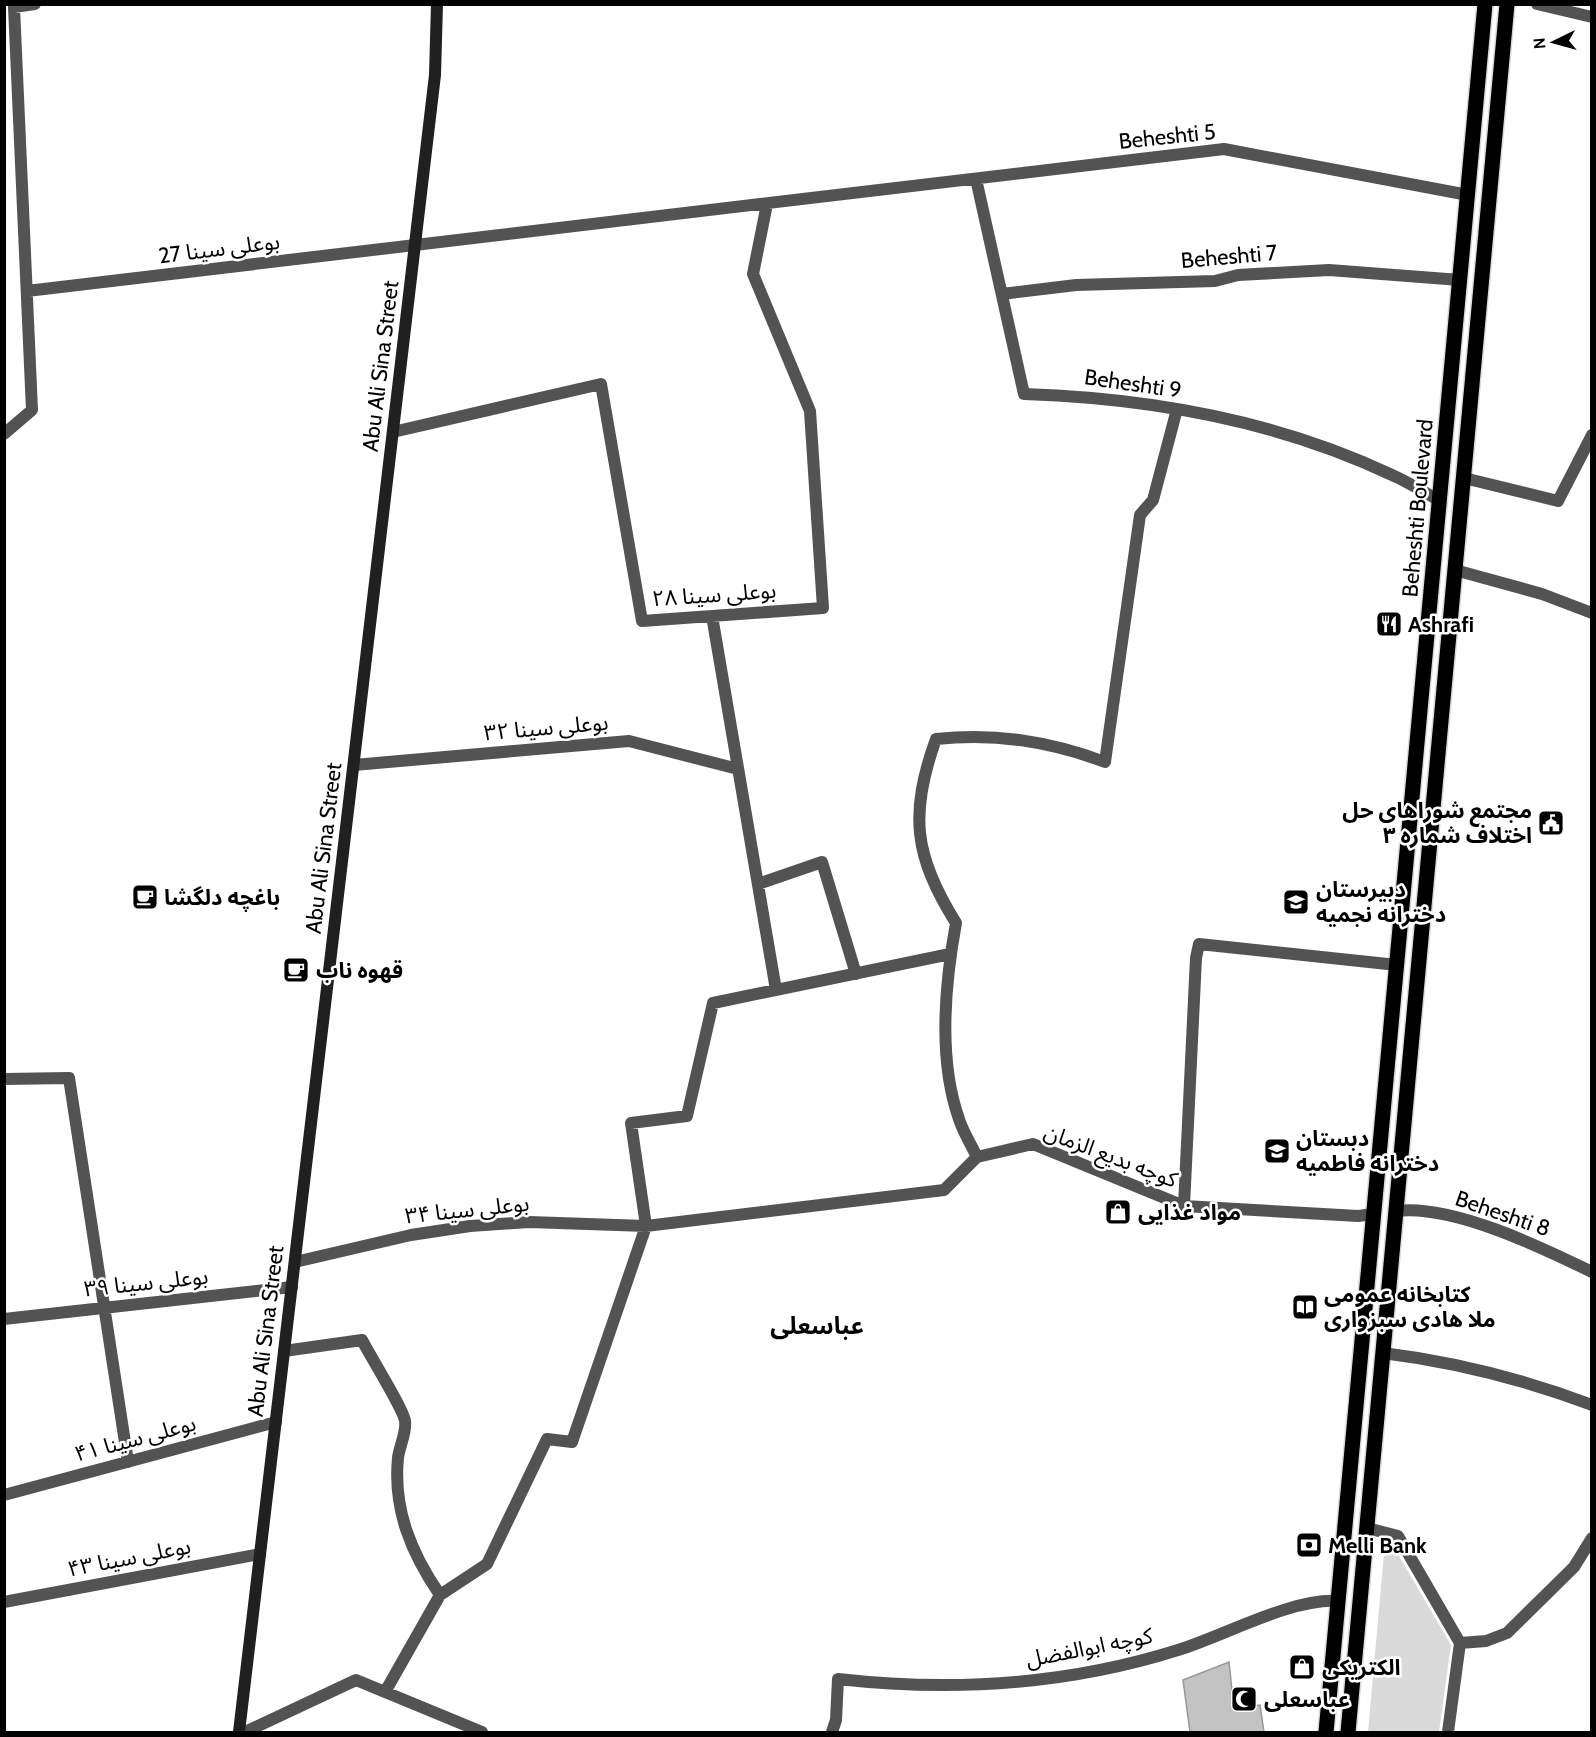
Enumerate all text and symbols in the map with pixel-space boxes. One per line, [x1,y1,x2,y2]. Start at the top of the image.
north arrow [1524,12,1584,72]
text: N [1530,37,1550,50]
street label: Beheshti 5 [1117,118,1217,155]
street label: بوعلی سینا 27 [157,228,281,269]
street label: Beheshti 7 [1180,239,1278,274]
street label: Abu Ali Sina Street [357,278,404,453]
street label: Beheshti 9 [1083,363,1183,404]
street label: Beheshti Boulevard [1396,418,1439,598]
street label: بوعلی سینا ۲۸ [651,577,777,612]
restaurant icon: Ashrafi [1374,609,1404,639]
place label: Ashrafi [1408,611,1474,638]
street label: بوعلی سینا ۳۲ [483,709,609,746]
street label: Abu Ali Sina Street [300,760,347,935]
place label: مجتمع شوراهای حل اختلاف شماره ۳ [1342,797,1532,849]
public building icon: مجتمع شوراهای حل اختلاف شماره ۳ [1536,808,1566,838]
place label: دبیرستان دخترانه نجمیه [1316,876,1446,928]
cafe icon: باغچه دلگشا [130,882,160,912]
place label: باغچه دلگشا [164,884,280,912]
school or university icon: دبیرستان دخترانه نجمیه [1281,887,1311,917]
cafe icon: قهوه ناب [281,955,311,985]
place label: قهوه ناب [316,957,403,984]
street label: کوچه بدیع الزمان [1039,1118,1182,1196]
place label: دبستان دخترانه فاطمیه [1296,1125,1439,1177]
school or university icon: دبستان دخترانه فاطمیه [1262,1136,1292,1166]
street label: Beheshti 8 [1452,1185,1554,1242]
street label: بوعلی سینا ۳۴ [404,1190,530,1229]
shop icon: مواد غذایی [1103,1197,1133,1227]
place label: مواد غذایی [1138,1199,1241,1226]
street label: Abu Ali Sina Street [242,1243,289,1418]
street label: بوعلی سینا ۳۹ [83,1263,209,1302]
place label: کتابخانه عمومی ملا هادی سبزواری [1324,1281,1496,1333]
library icon: کتابخانه عمومی ملا هادی سبزواری [1290,1292,1320,1322]
district label: عباسعلی [770,1311,864,1340]
street label: بوعلی سینا ۴۱ [71,1409,199,1468]
bank icon: Melli Bank [1294,1530,1324,1560]
street label: بوعلی سینا ۴۳ [65,1532,193,1583]
place label: Melli Bank [1328,1532,1427,1559]
street label: کوچه ابوالفضل [1024,1622,1156,1674]
shop icon: الکتریکی [1287,1652,1317,1682]
place label: الکتریکی [1322,1654,1401,1681]
mosque icon: عباسعلی [1229,1684,1259,1714]
place label: عباسعلی [1264,1686,1350,1713]

